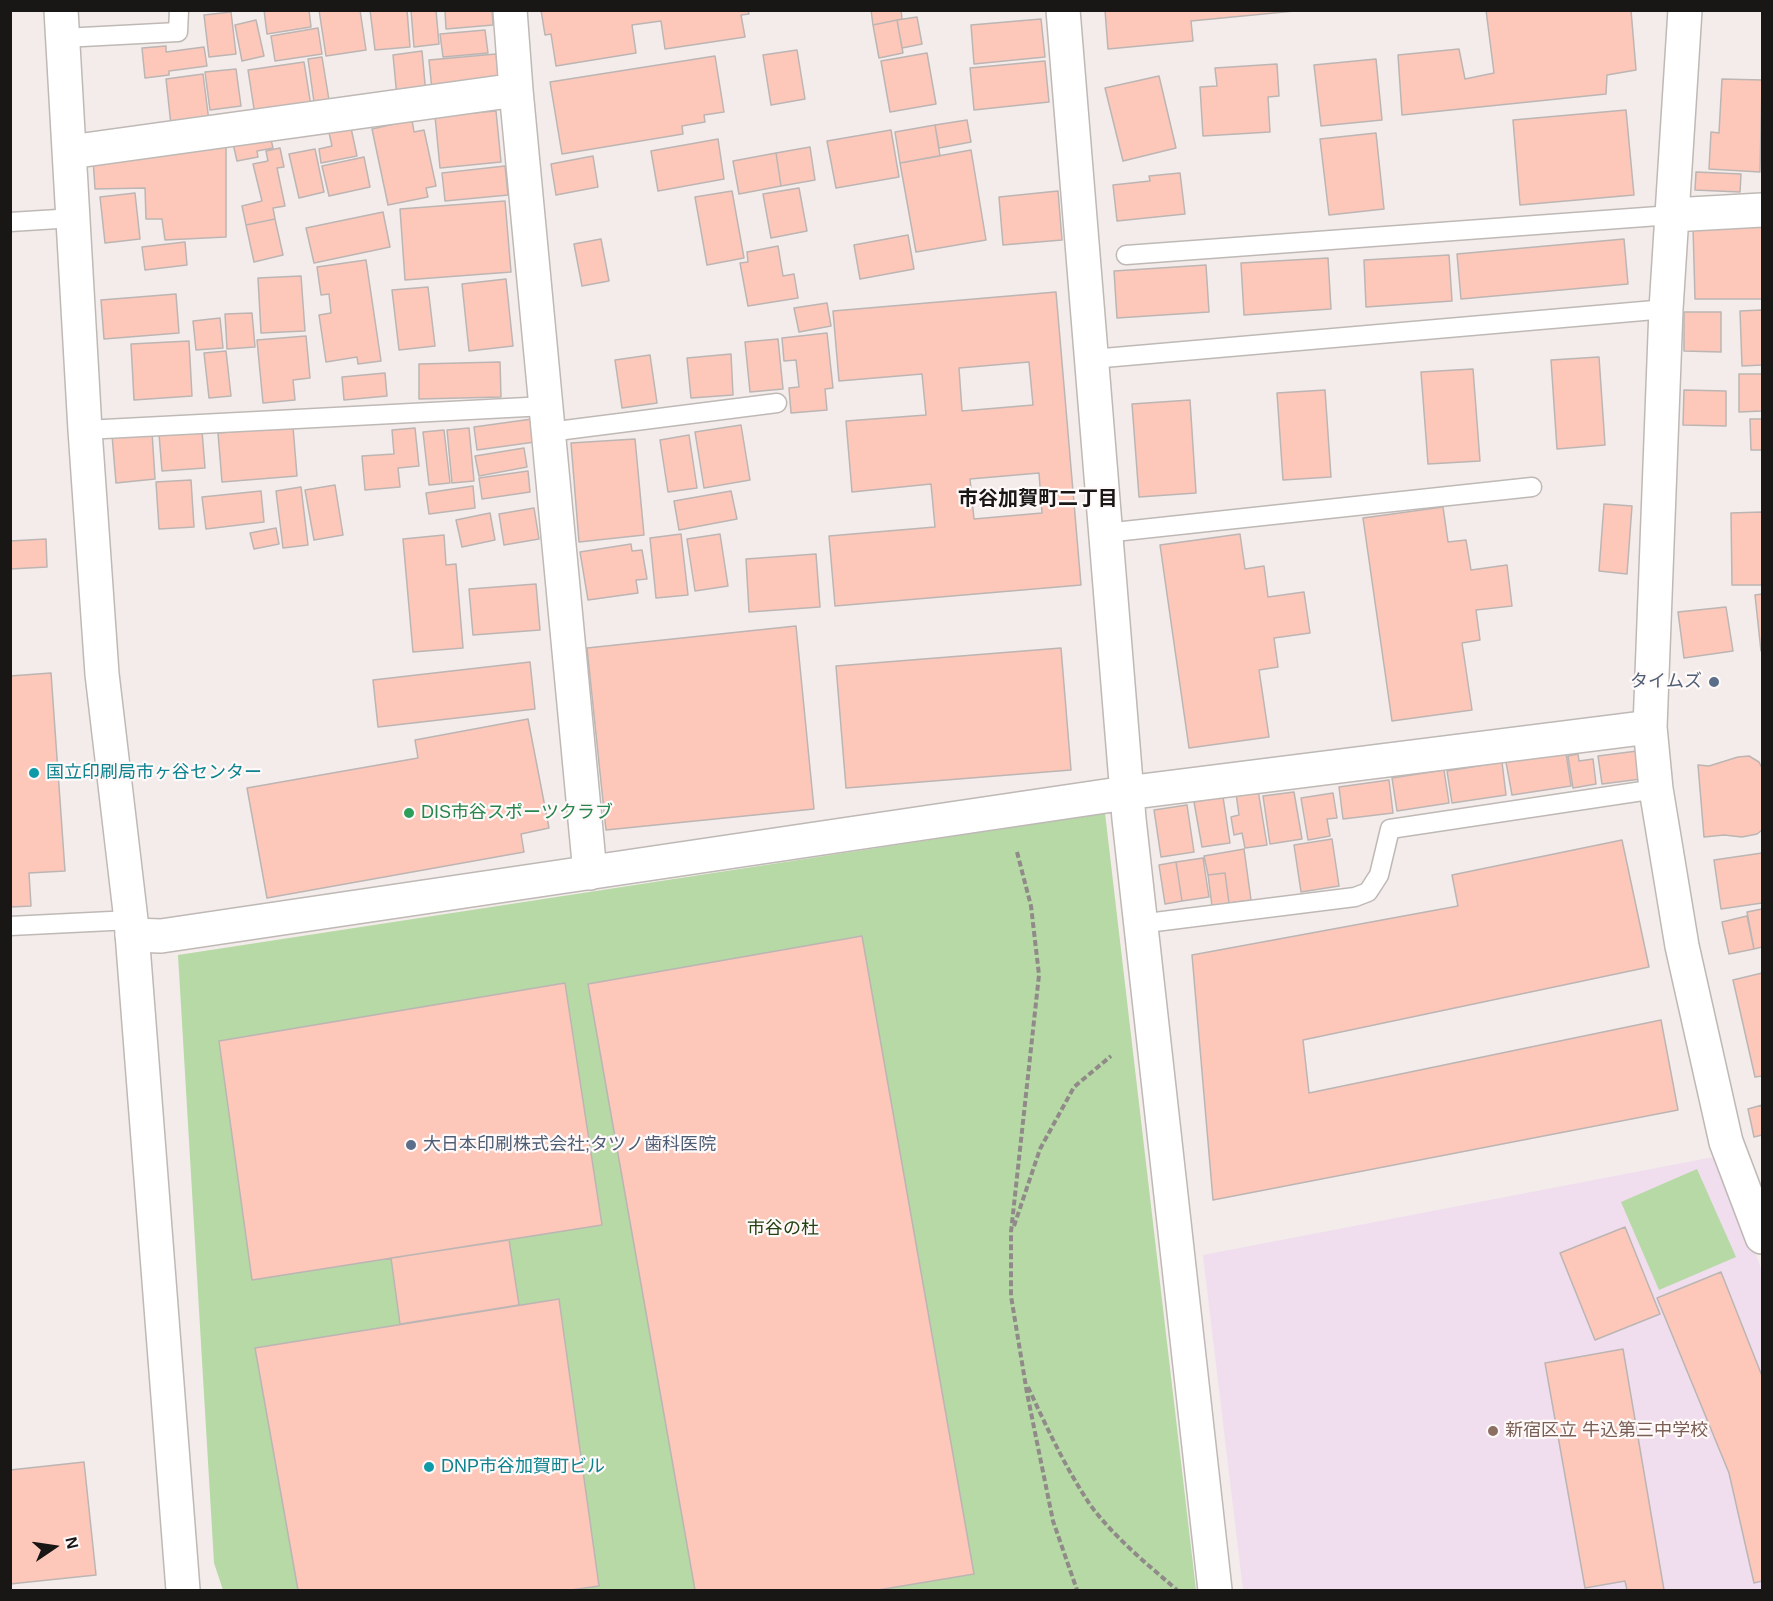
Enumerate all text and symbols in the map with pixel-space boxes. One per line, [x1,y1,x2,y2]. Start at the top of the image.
district label: 市谷加賀町二丁目 [958,487,1118,511]
place label: タイムズ [1630,671,1702,693]
marker: タイムズ [1707,675,1721,689]
place label: 国立印刷局市ヶ谷センター [46,762,262,784]
marker: 国立印刷局市ヶ谷センター [27,766,41,780]
place label: DIS市谷スポーツクラブ [421,802,613,824]
marker: DIS市谷スポーツクラブ [402,806,416,820]
place label: 大日本印刷株式会社;タツノ歯科医院 [423,1134,716,1156]
marker: 大日本印刷株式会社;タツノ歯科医院 [404,1138,418,1152]
park label: 市谷の杜 [747,1218,819,1240]
place label: 新宿区立 牛込第三中学校 [1505,1420,1708,1442]
marker: 新宿区立 牛込第三中学校 [1486,1424,1500,1438]
place label: DNP市谷加賀町ビル [441,1456,605,1478]
marker: DNP市谷加賀町ビル [422,1460,436,1474]
north arrow [24,1517,84,1577]
text: N [62,1535,82,1550]

